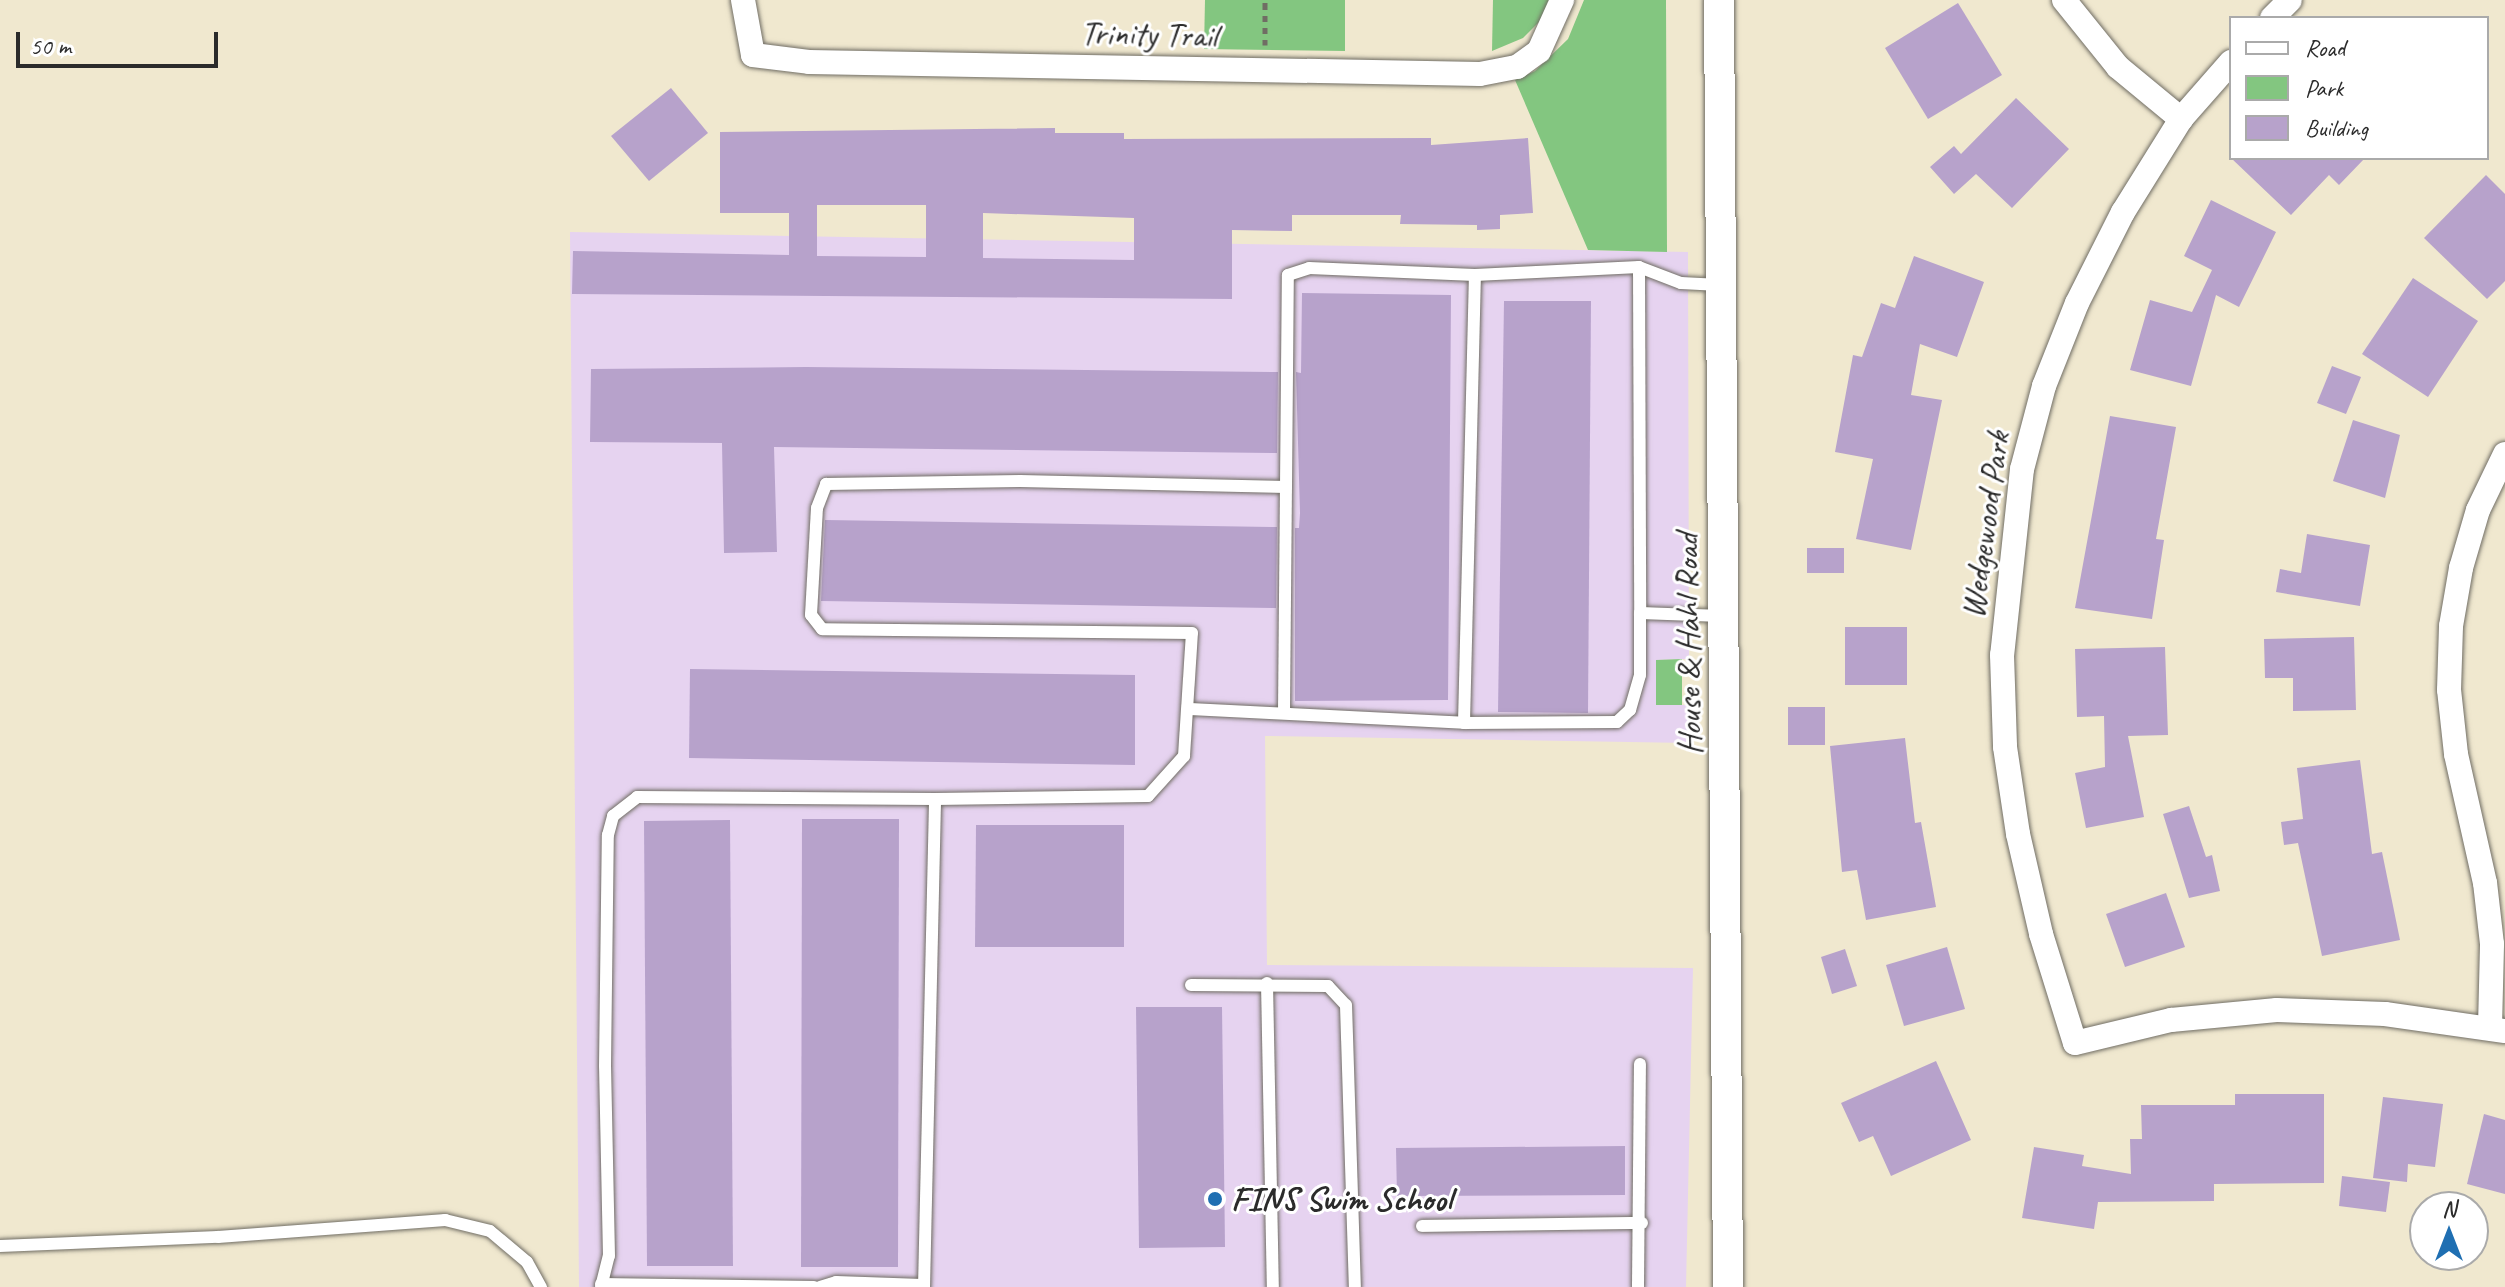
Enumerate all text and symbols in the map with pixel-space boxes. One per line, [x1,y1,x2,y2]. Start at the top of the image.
street label: Trinity Trail [1081,12,1217,56]
scale bar [20,16,222,66]
legend [2229,16,2489,160]
text: 50 m [30,31,71,61]
text: Road [2305,33,2345,63]
text: Park [2305,73,2343,103]
text: Building [2305,113,2368,143]
street label: Wedgewood Park [1952,428,2018,622]
street label: House & Hahl Road [1666,532,1710,756]
place label: FINS Swim School [1231,1179,1450,1219]
marker: FINS Swim School [1206,1190,1224,1208]
north arrow [2409,1191,2489,1271]
text: N [2442,1195,2456,1223]

